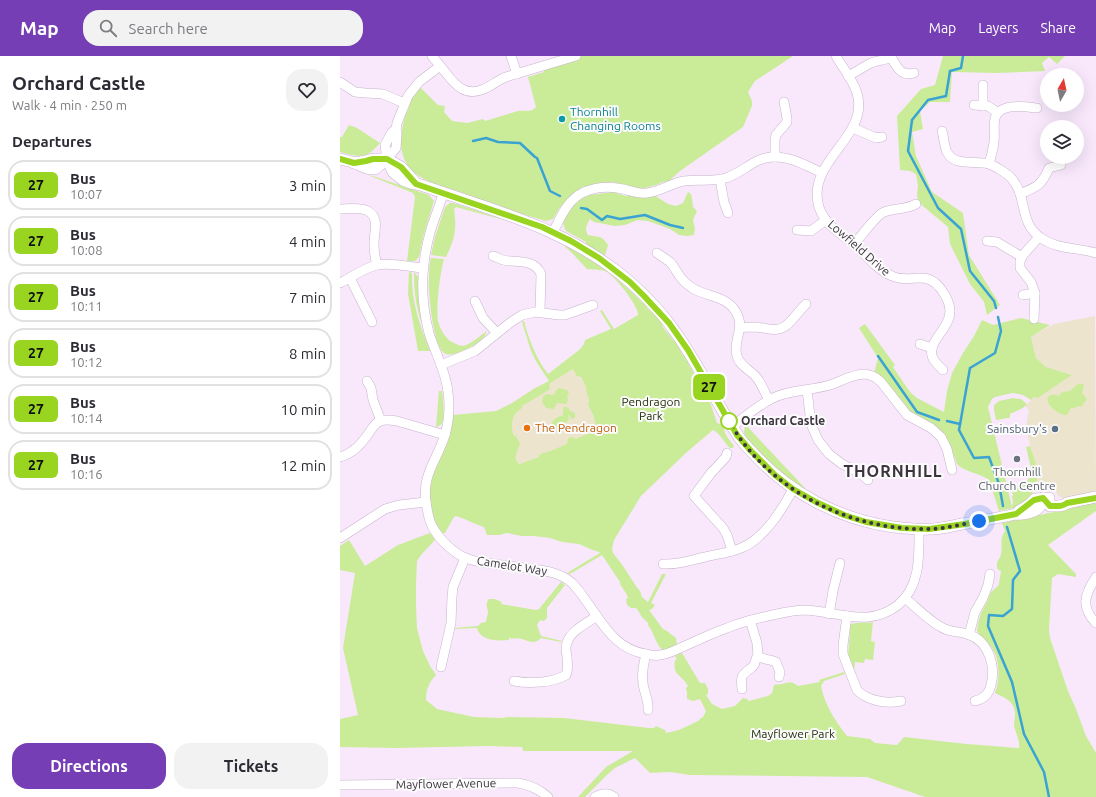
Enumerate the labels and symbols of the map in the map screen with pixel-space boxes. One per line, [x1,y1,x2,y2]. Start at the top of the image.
north arrow [1040,68,1084,112]
place label: Thornhill Changing Rooms [570,105,661,132]
marker: Thornhill Changing Rooms [557,114,567,124]
street label: Lowfield Drive [826,217,893,278]
line badge: 27 [691,374,727,400]
park label: Pendragon Park [622,395,680,422]
marker: Orchard Castle [720,412,738,430]
place label: Orchard Castle [741,414,825,427]
place label: The Pendragon [535,421,617,434]
place label: Sainsbury's [987,422,1047,435]
marker: The Pendragon [522,423,532,433]
marker: Sainsbury's [1050,424,1060,434]
marker: Thornhill Church Centre [1012,454,1022,464]
district label: THORNHILL [843,462,943,480]
place label: Thornhill Church Centre [978,465,1056,492]
your location [969,511,989,531]
street label: Camelot Way [476,554,548,578]
park label: Mayflower Park [751,727,835,740]
street label: Mayflower Avenue [396,776,496,791]

